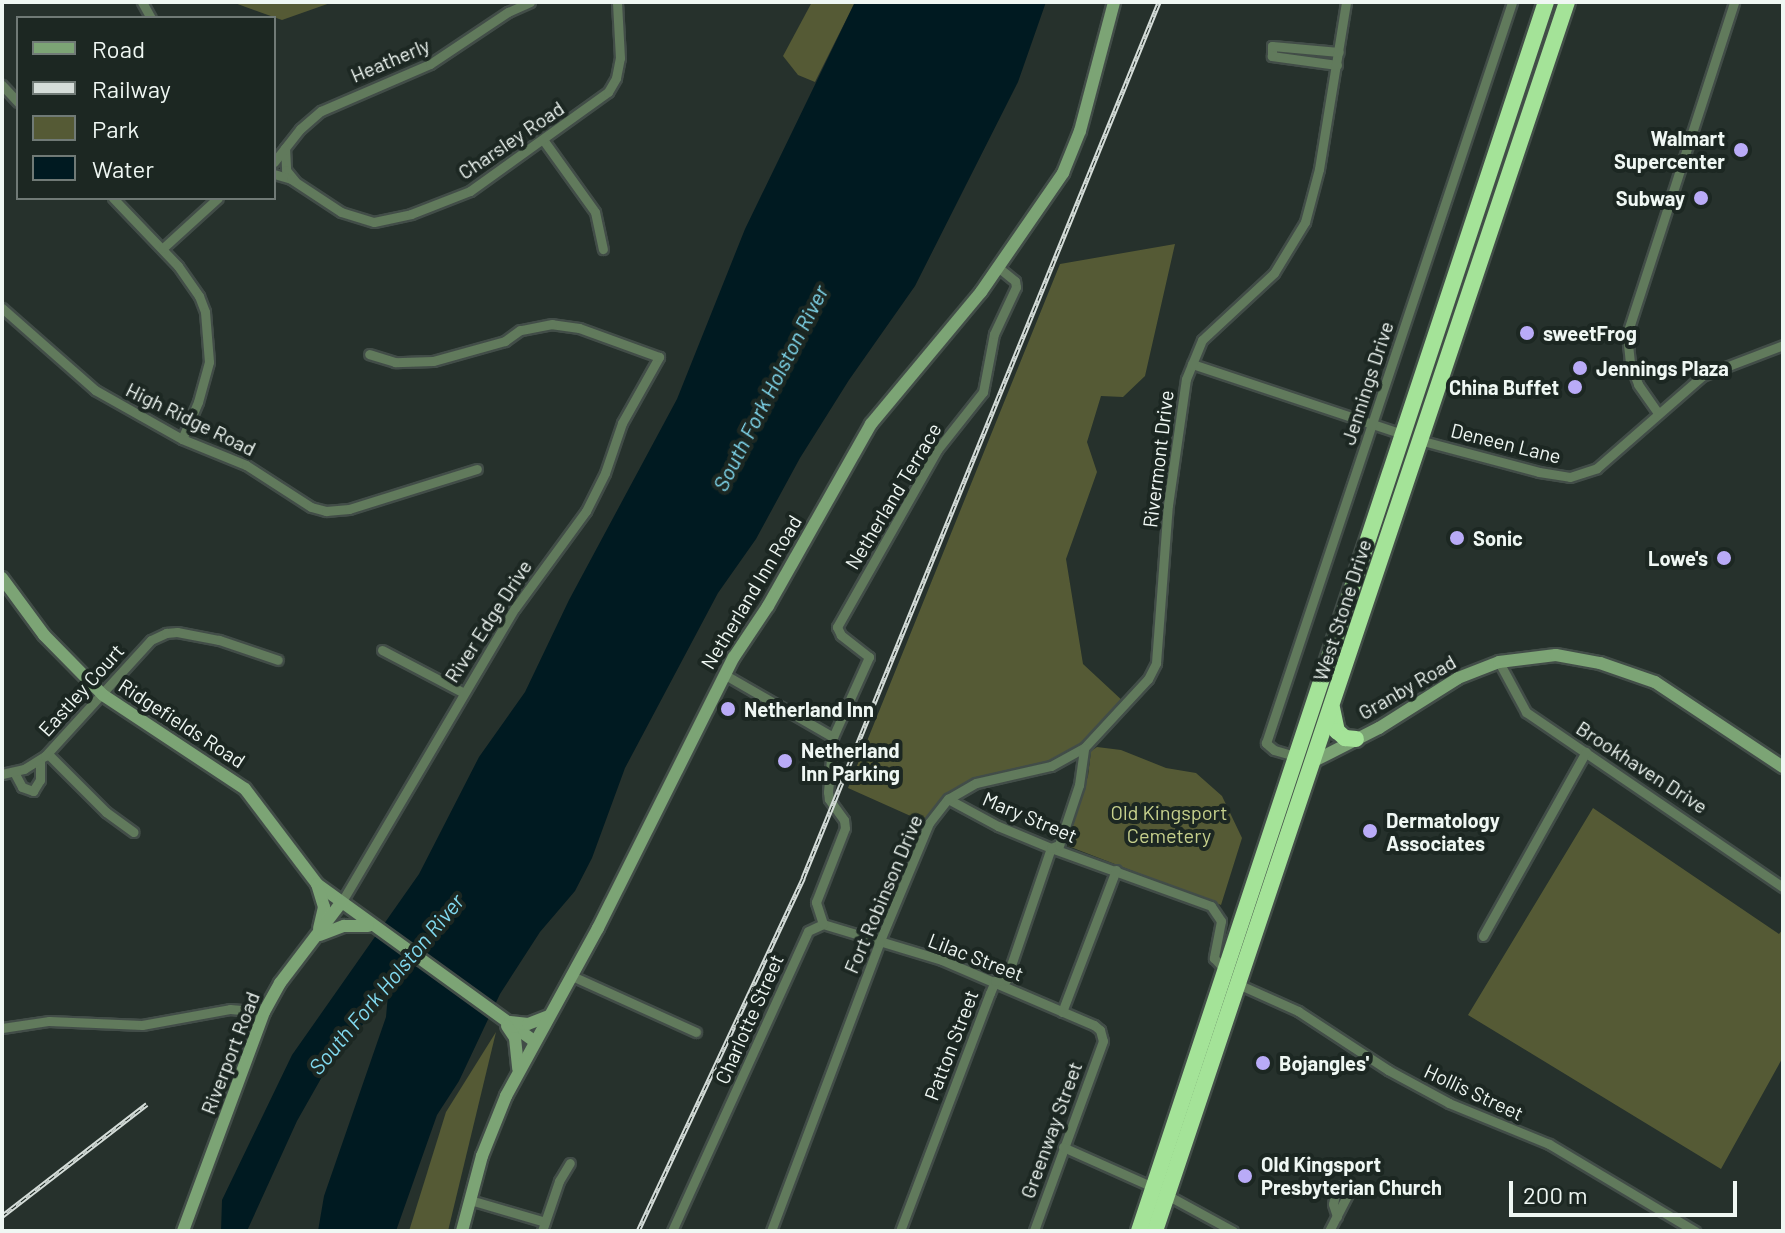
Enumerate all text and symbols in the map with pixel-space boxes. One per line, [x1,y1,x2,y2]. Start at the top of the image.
legend [16,16,276,200]
street label: Heatherly [347,33,433,87]
text: Road [92,34,145,63]
text: Railway [92,74,171,103]
street label: Charsley Road [454,96,568,184]
text: Park [92,114,139,143]
place label: Walmart Supercenter [1614,126,1725,173]
marker: Walmart Supercenter [1732,141,1750,159]
text: Water [92,154,154,183]
place label: Subway [1616,186,1685,210]
marker: Subway [1692,189,1710,207]
water label: South Fork Holston River [707,281,833,495]
street label: Jennings Drive [1336,318,1398,448]
place label: sweetFrog [1543,321,1637,345]
marker: sweetFrog [1518,324,1536,342]
place label: Jennings Plaza [1596,356,1729,380]
marker: Jennings Plaza [1571,359,1589,377]
place label: China Buffet [1449,375,1559,399]
street label: High Ridge Road [122,377,260,461]
marker: China Buffet [1566,378,1584,396]
street label: Rivermont Drive [1138,389,1178,529]
street label: Netherland Terrace [840,418,946,574]
street label: Deneen Lane [1448,418,1564,468]
street label: Netherland Inn Road [696,511,806,673]
place label: Sonic [1473,526,1523,550]
marker: Sonic [1448,529,1466,547]
street label: West Stone Drive [1308,536,1376,684]
place label: Lowe's [1648,546,1708,570]
marker: Lowe's [1715,549,1733,567]
street label: River Edge Drive [439,555,537,687]
street label: Eastley Court [33,639,129,741]
street label: Granby Road [1354,649,1460,725]
street label: Ridgefields Road [114,673,250,773]
place label: Netherland Inn [744,697,874,721]
marker: Netherland Inn [719,700,737,718]
street label: Brookhaven Drive [1572,716,1712,818]
place label: Netherland Inn Parking [801,738,900,785]
marker: Netherland Inn Parking [776,752,794,770]
street label: Mary Street [979,786,1081,848]
park label: Old Kingsport Cemetery [1111,801,1227,848]
place label: Dermatology Associates [1386,808,1500,855]
street label: Fort Robinson Drive [839,811,927,977]
marker: Dermatology Associates [1361,822,1379,840]
water label: South Fork Holston River [303,888,469,1080]
street label: Lilac Street [925,928,1027,986]
street label: Charlotte Street [710,950,788,1088]
street label: Patton Street [919,986,983,1104]
street label: Riverport Road [196,988,264,1118]
place label: Bojangles' [1279,1051,1369,1075]
marker: Bojangles' [1254,1054,1272,1072]
street label: Greenway Street [1015,1058,1087,1202]
street label: Hollis Street [1421,1059,1527,1125]
place label: Old Kingsport Presbyterian Church [1261,1152,1442,1199]
scale bar [1513,1165,1741,1215]
marker: Old Kingsport Presbyterian Church [1236,1167,1254,1185]
text: 200 m [1523,1180,1588,1209]

